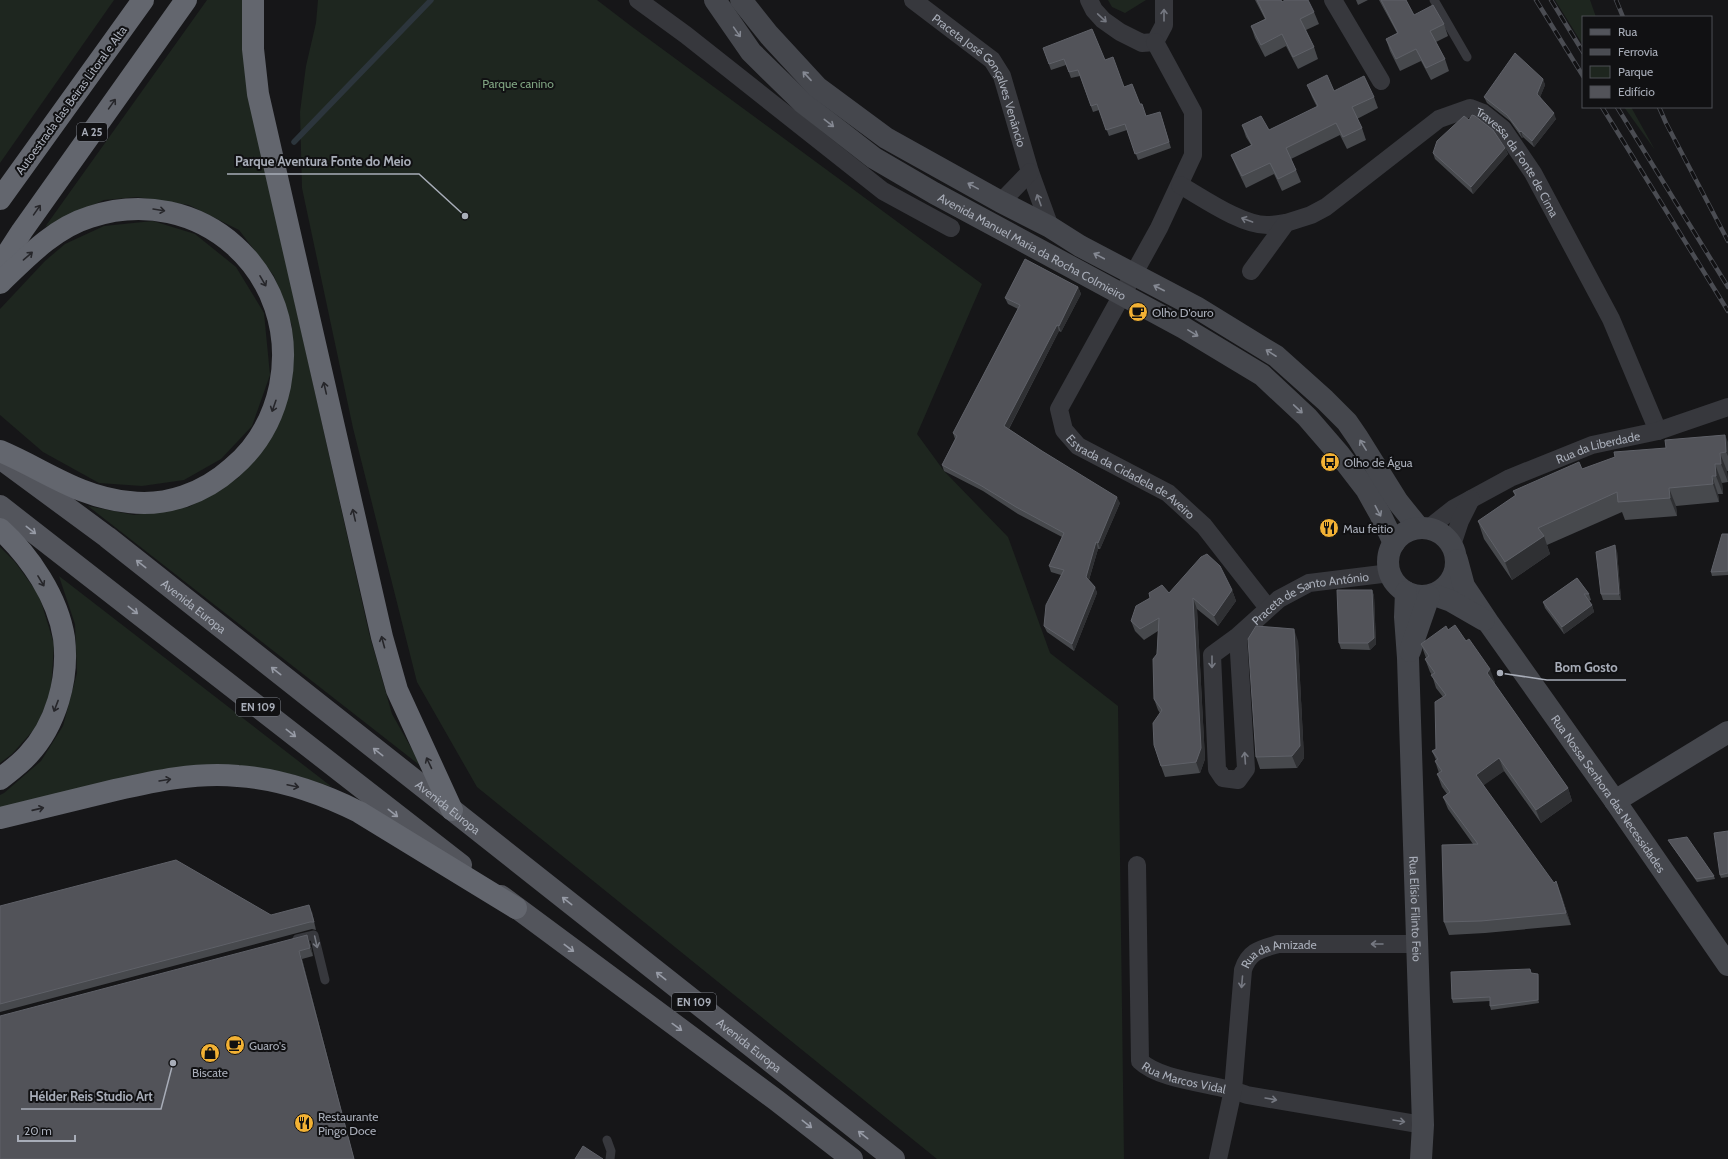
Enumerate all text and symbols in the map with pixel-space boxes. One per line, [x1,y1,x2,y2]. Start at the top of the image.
one-way arrow [1160,9,1168,22]
street label: Praceta José Gonçalves Venâncio [929,10,1030,149]
one-way arrow [1097,13,1107,23]
legend [1582,16,1712,108]
street label: Autoestrada das Beiras Litoral e Alta [12,23,130,177]
text: Rua [1618,24,1637,39]
one-way arrow [733,26,741,37]
text: Ferrovia [1618,44,1658,59]
text: Parque [1618,64,1653,79]
one-way arrow [802,71,812,81]
park label: Parque canino [482,76,554,91]
text: Edifício [1618,84,1655,99]
one-way arrow [108,98,116,109]
street label: Travessa da Fonte de Cima [1474,104,1563,220]
one-way arrow [823,119,834,127]
road number: A 25 [77,123,107,141]
callout: Parque Aventura Fonte do Meio [227,149,419,174]
text: Parque Aventura Fonte do Meio [235,153,412,169]
one-way arrow [967,182,979,190]
street label: Avenida Manuel Maria da Rocha Colmieiro [936,189,1129,303]
one-way arrow [1035,195,1043,207]
one-way arrow [33,204,41,215]
one-way arrow [152,206,165,214]
one-way arrow [1242,216,1254,224]
one-way arrow [1093,251,1105,259]
one-way arrow [23,252,33,261]
one-way arrow [259,275,267,287]
one-way arrow [1154,284,1166,291]
cafe icon: Olho D'ouro [1127,301,1149,323]
place label: Olho D'ouro [1152,305,1214,320]
one-way arrow [1187,330,1199,338]
one-way arrow [1266,349,1277,358]
one-way arrow [321,382,329,395]
one-way arrow [270,400,278,412]
one-way arrow [1293,404,1303,414]
street label: Rua da Liberdade [1553,428,1641,466]
street label: Estrada da Cidadela de Aveiro [1063,431,1199,522]
one-way arrow [1358,439,1366,451]
bus stop icon: Olho de Água [1319,451,1341,473]
place label: Olho de Água [1344,455,1413,470]
one-way arrow [1375,505,1382,517]
one-way arrow [350,509,357,522]
restaurant icon: Mau feitio [1318,517,1340,539]
place label: Mau feitio [1343,521,1394,536]
one-way arrow [25,526,36,534]
one-way arrow [135,560,146,569]
street label: Praceta de Santo António [1248,568,1370,628]
one-way arrow [38,575,46,587]
street label: Avenida Europa [159,576,230,636]
one-way arrow [128,606,139,614]
one-way arrow [379,635,386,648]
one-way arrow [1208,655,1216,668]
callout: Bom Gosto [1547,655,1626,680]
text: Bom Gosto [1554,659,1618,675]
one-way arrow [270,667,281,675]
road number: EN 109 [236,698,280,716]
one-way arrow [52,700,60,712]
street label: Rua Nossa Senhora das Necessidades [1549,712,1669,875]
one-way arrow [285,729,296,737]
one-way arrow [372,747,383,756]
one-way arrow [1242,752,1249,765]
one-way arrow [425,757,432,769]
one-way arrow [158,776,171,784]
street label: Avenida Europa [413,776,484,837]
one-way arrow [286,783,299,791]
one-way arrow [31,804,44,812]
one-way arrow [388,808,399,817]
street label: Rua Elísio Filinto Feio [1407,856,1425,962]
one-way arrow [562,897,573,905]
one-way arrow [313,936,320,949]
street label: Rua da Amizade [1237,936,1317,970]
one-way arrow [1371,940,1384,948]
one-way arrow [564,944,575,952]
one-way arrow [656,971,667,980]
one-way arrow [1239,975,1246,988]
road number: EN 109 [672,993,716,1011]
street label: Avenida Europa [714,1015,785,1075]
one-way arrow [671,1023,682,1031]
cafe icon: Guaro's [224,1034,246,1056]
place label: Guaro's [249,1038,286,1053]
shop icon: Biscate [199,1042,221,1064]
street label: Rua Marcos Vidal [1139,1058,1228,1096]
place label: Biscate [192,1065,228,1080]
callout: Hélder Reis Studio Art [21,1084,161,1109]
text: Hélder Reis Studio Art [29,1088,153,1104]
one-way arrow [1264,1095,1277,1103]
place label: Restaurante Pingo Doce [318,1109,378,1138]
restaurant icon: Restaurante Pingo Doce [293,1112,315,1134]
scale bar [18,1117,75,1143]
one-way arrow [1392,1118,1405,1126]
one-way arrow [801,1120,812,1128]
text: 20 m [24,1123,52,1138]
one-way arrow [858,1131,869,1139]

